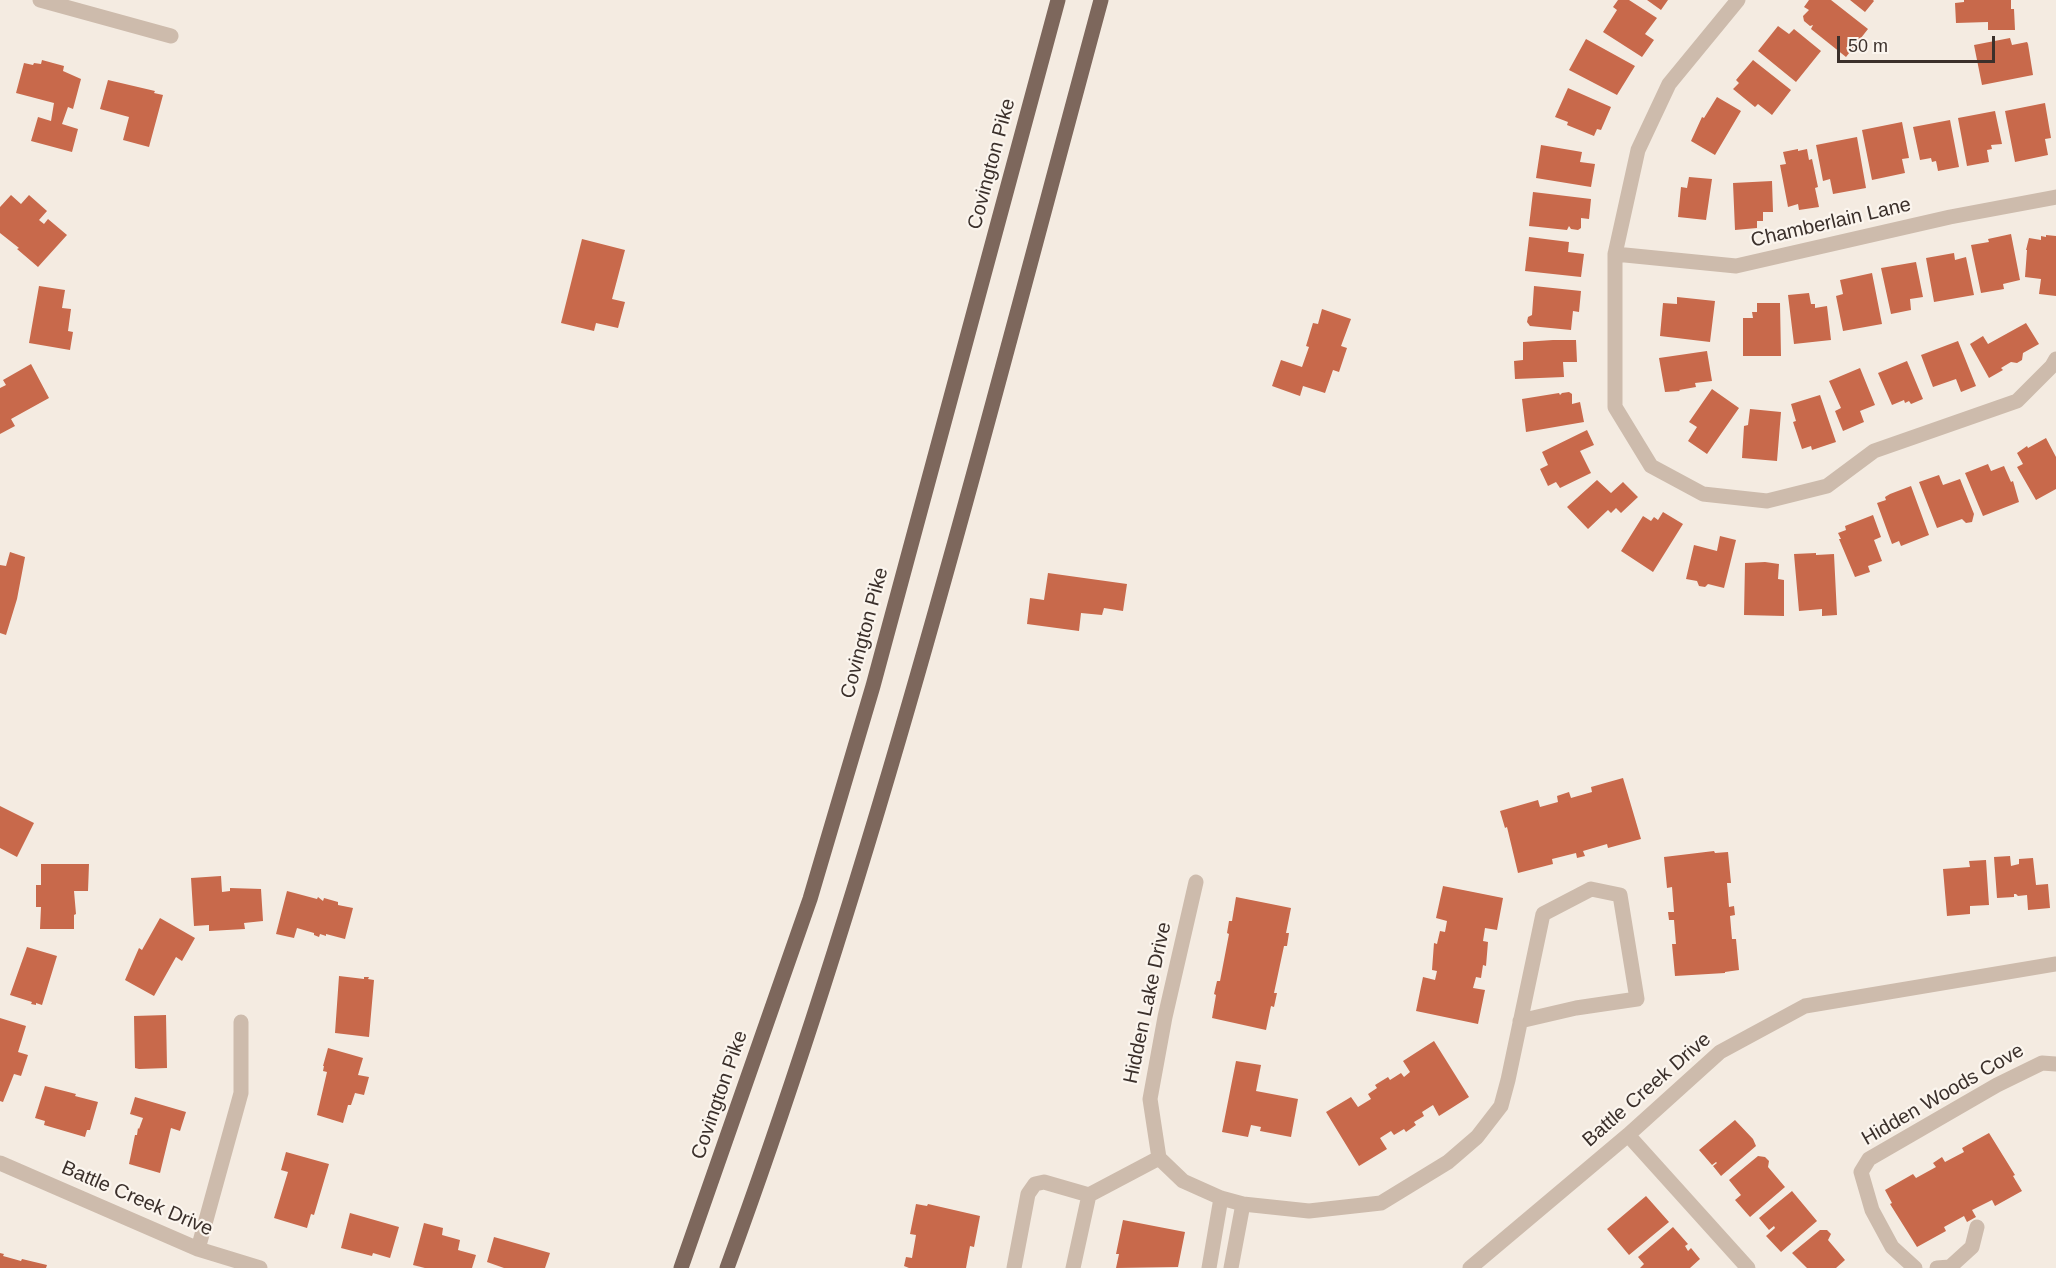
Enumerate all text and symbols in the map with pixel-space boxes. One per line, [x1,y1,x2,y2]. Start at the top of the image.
scale bar [1840,24,1998,62]
text: 50 m [1848,36,1888,56]
street label: Covington Pike [963,96,1021,232]
street label: Chamberlain Lane [1749,193,1913,253]
street label: Covington Pike [836,565,894,701]
street label: Hidden Lake Drive [1119,920,1177,1086]
street label: Covington Pike [687,1027,753,1163]
street label: Battle Creek Drive [1578,1028,1716,1152]
street label: Hidden Woods Cove [1858,1039,2028,1151]
street label: Battle Creek Drive [58,1156,216,1242]

